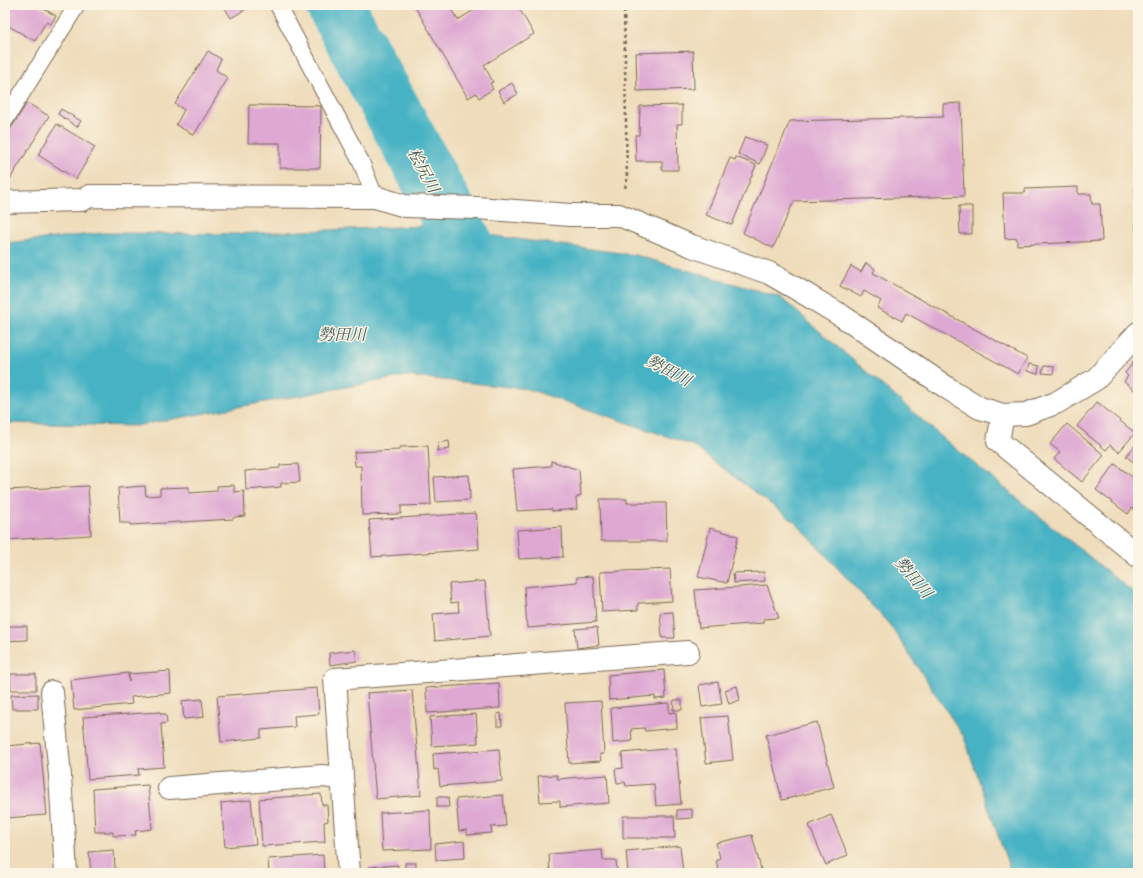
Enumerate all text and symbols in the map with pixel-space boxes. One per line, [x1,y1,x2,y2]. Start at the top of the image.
water label: 桧尻川 [400,145,444,200]
water label: 勢田川 [318,325,368,348]
water label: 勢田川 [641,351,696,395]
water label: 勢田川 [888,553,938,606]

